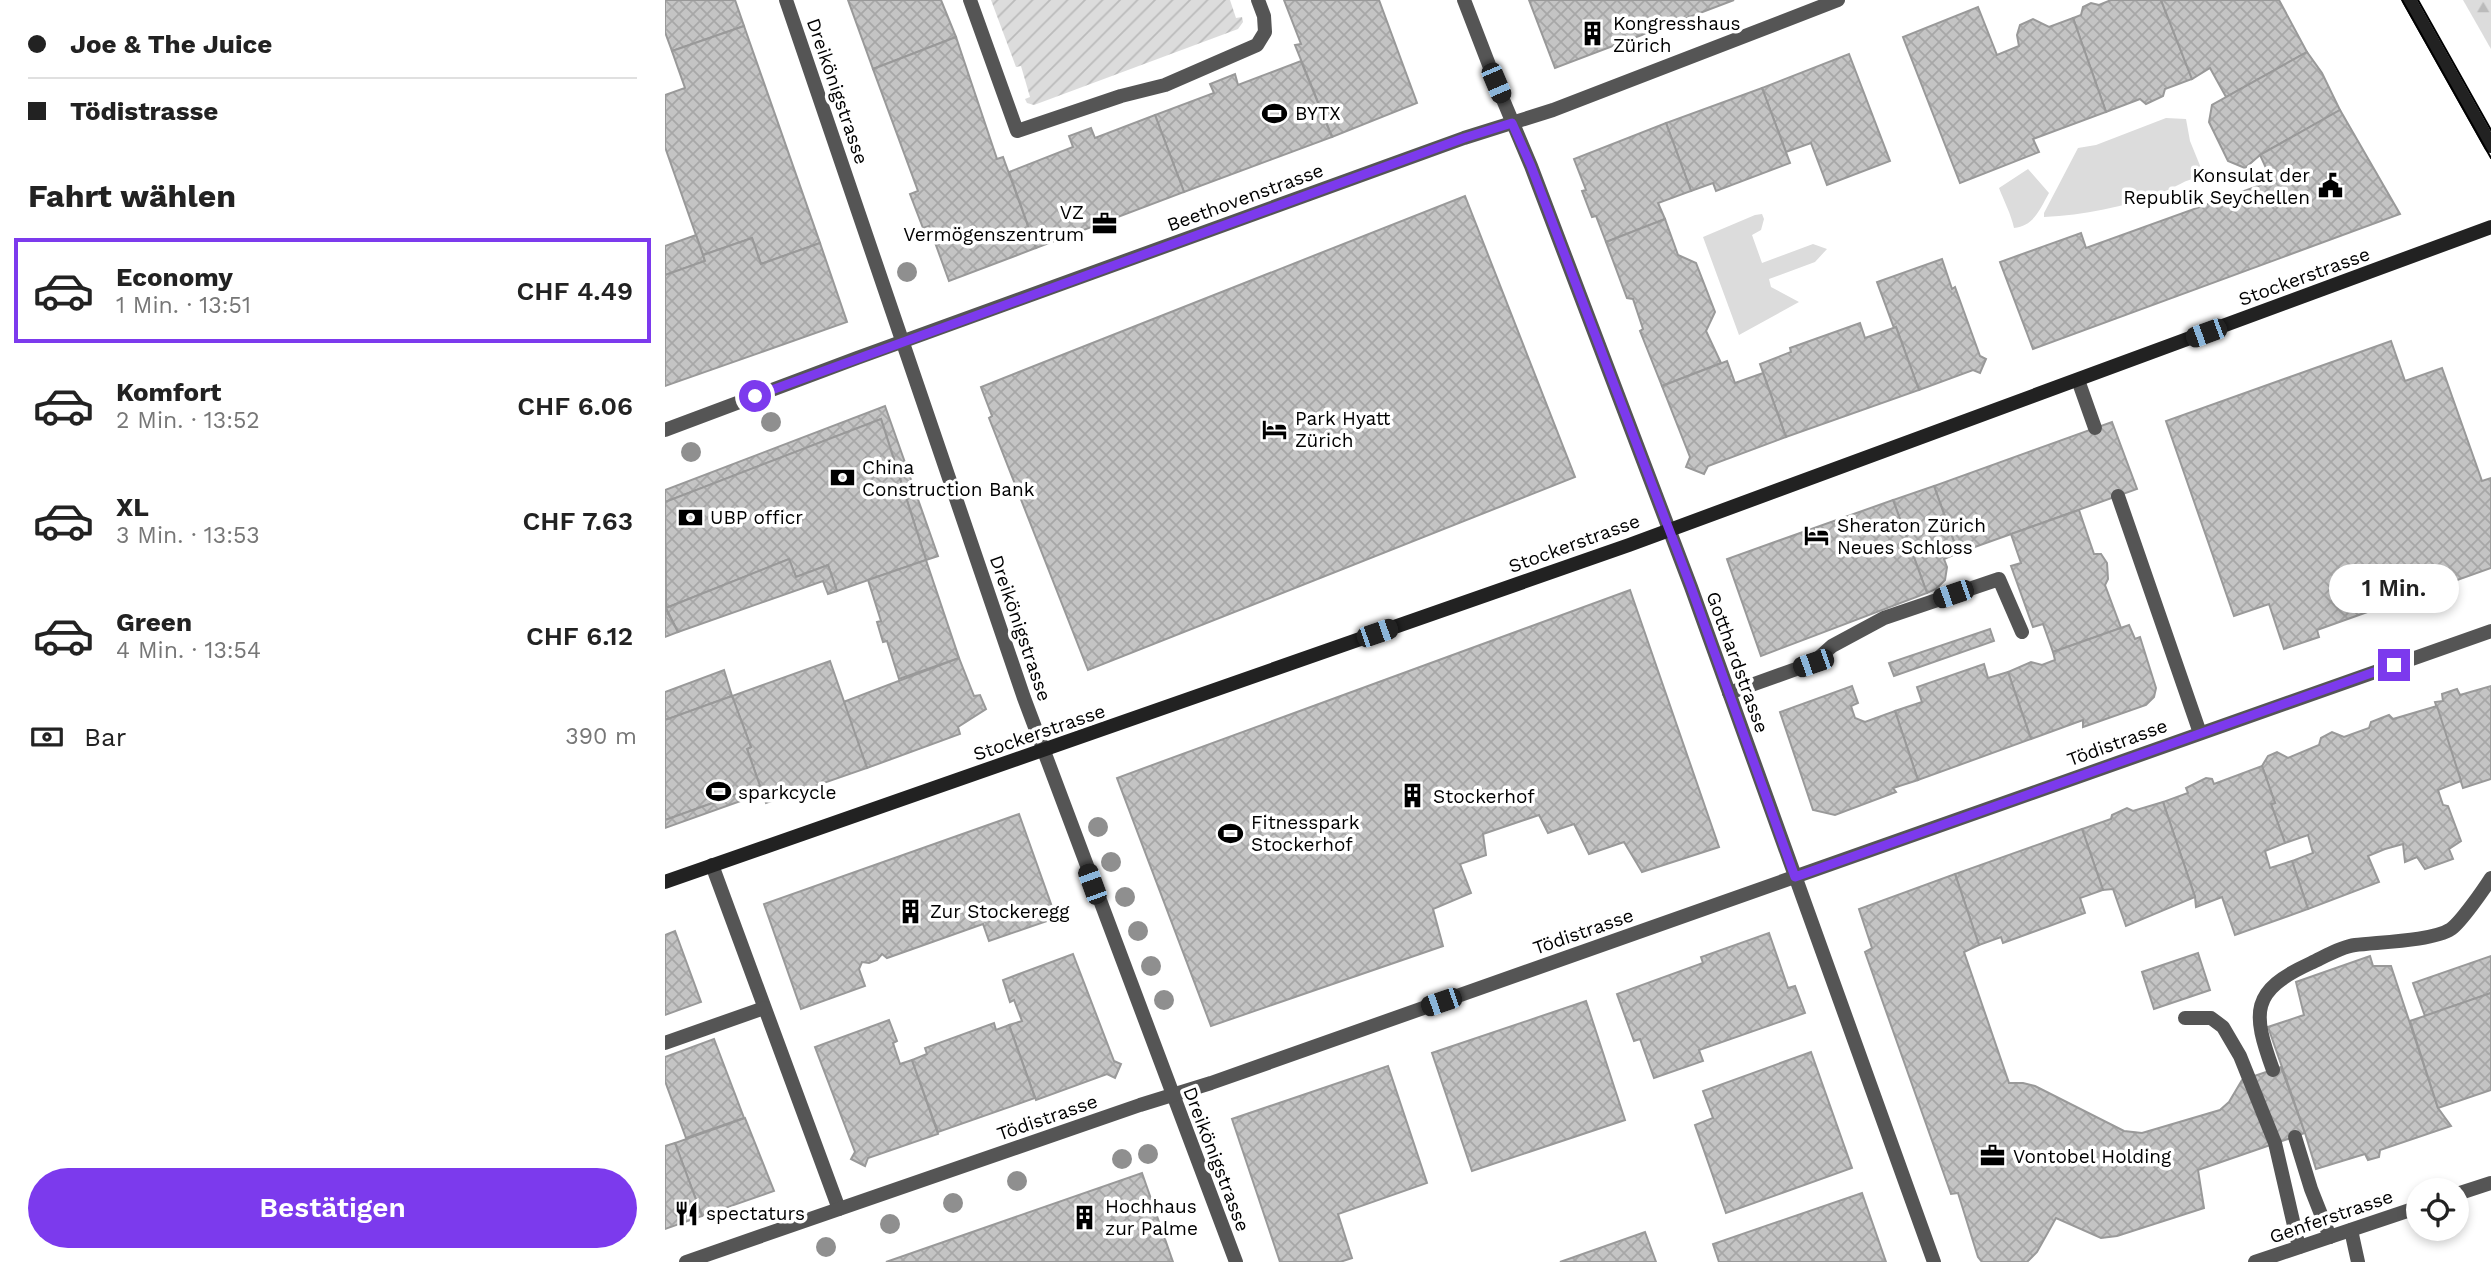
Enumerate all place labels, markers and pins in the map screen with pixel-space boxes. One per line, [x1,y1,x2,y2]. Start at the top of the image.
place label: Kongresshaus Zürich [1613,12,1741,57]
building icon: Kongresshaus Zürich [1579,20,1607,48]
sports icon: BYTX [1261,99,1289,127]
place label: BYTX [1295,102,1341,125]
place label: Konsulat der Republik Seychellen [2123,164,2310,209]
public building icon: Konsulat der Republik Seychellen [2316,172,2344,200]
place label: VZ Vermögenszentrum [903,201,1084,246]
office icon: VZ Vermögenszentrum [1090,209,1118,237]
place label: Park Hyatt Zürich [1295,407,1391,452]
hotel icon: Park Hyatt Zürich [1261,415,1289,443]
place label: China Construction Bank [862,456,1035,501]
bank icon: China Construction Bank [828,464,856,492]
bank icon: UBP officr [676,503,704,531]
place label: UBP officr [710,506,803,529]
place label: Sheraton Zürich Neues Schloss [1837,514,1986,559]
hotel icon: Sheraton Zürich Neues Schloss [1803,522,1831,550]
sports icon: sparkcycle [704,778,732,806]
place label: sparkcycle [738,781,836,804]
building icon: Stockerhof [1399,782,1427,810]
place label: Stockerhof [1433,785,1535,808]
place label: Fitnesspark Stockerhof [1251,811,1360,856]
sports icon: Fitnesspark Stockerhof [1217,819,1245,847]
building icon: Zur Stockeregg [896,897,924,925]
place label: Zur Stockeregg [930,900,1070,923]
office icon: Vontobel Holding [1979,1142,2007,1170]
place label: Vontobel Holding [2013,1145,2172,1168]
place label: Hochhaus zur Palme [1105,1195,1198,1240]
restaurant icon: spectaturs [672,1199,700,1227]
place label: spectaturs [706,1202,805,1225]
building icon: Hochhaus zur Palme [1071,1203,1099,1231]

